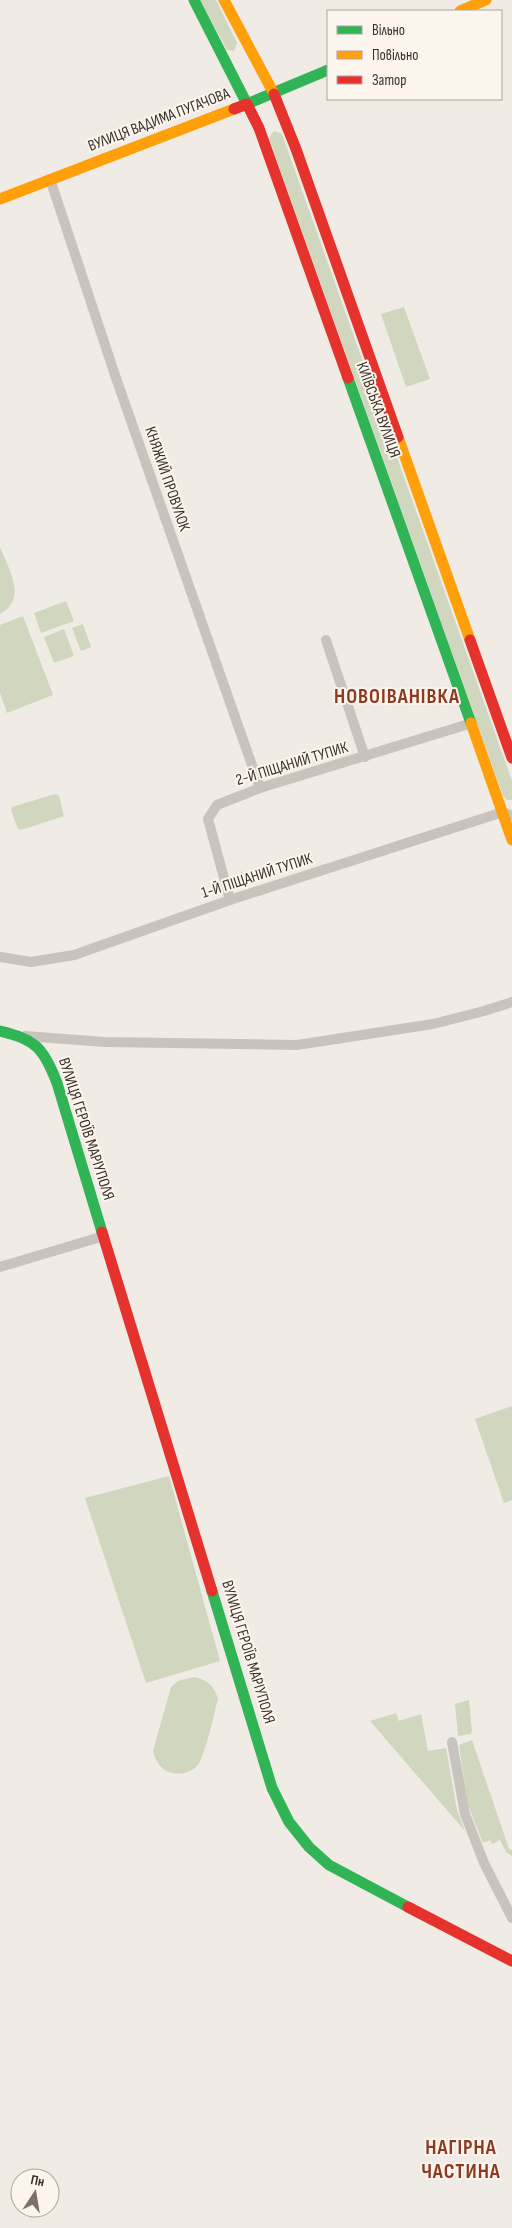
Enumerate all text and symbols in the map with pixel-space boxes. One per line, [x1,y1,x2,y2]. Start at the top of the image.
legend [327,10,502,100]
text: Вільно [372,21,405,40]
text: Повільно [372,46,418,65]
text: Затор [372,71,406,90]
street label: ВУЛИЦЯ ВАДИМА ПУГАЧОВА [85,84,233,156]
street label: КИЇВСЬКА ВУЛИЦЯ [352,360,404,460]
street label: КНЯЖИЙ ПРОВУЛОК [140,424,194,535]
district label: НОВОІВАНІВКА [334,684,460,709]
street label: 2-Й ПІЩАНИЙ ТУПИК [234,738,351,790]
street label: 1-Й ПІЩАНИЙ ТУПИК [199,849,315,903]
street label: ВУЛИЦЯ ГЕРОЇВ МАРІУПОЛЯ [54,1055,118,1203]
street label: ВУЛИЦЯ ГЕРОЇВ МАРІУПОЛЯ [217,1578,279,1726]
district label: НАГІРНА ЧАСТИНА [421,2135,501,2184]
north arrow [10,2168,60,2218]
text: Пн [29,2171,46,2190]

